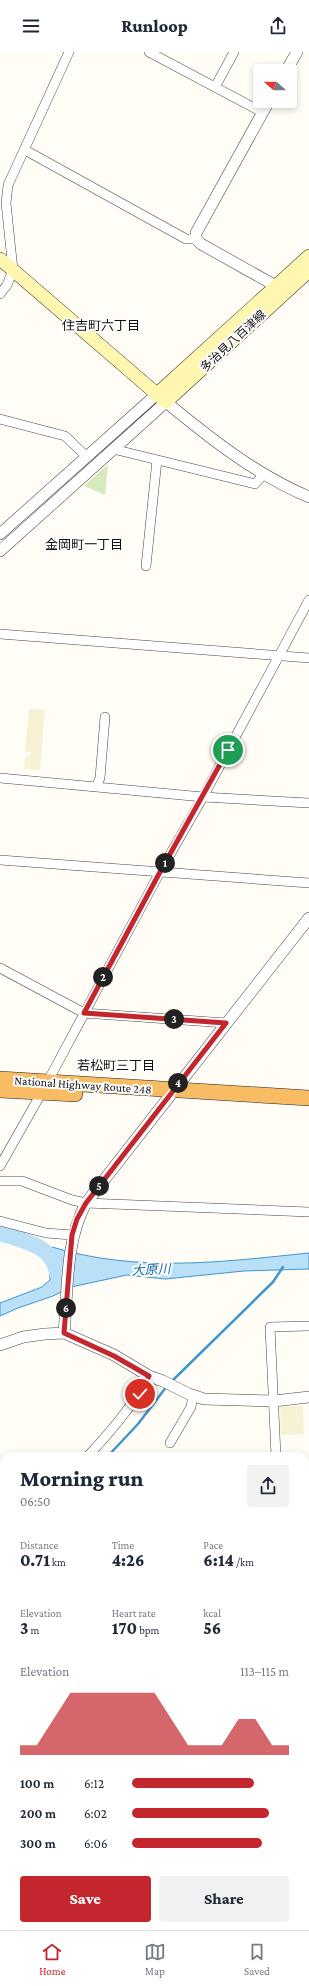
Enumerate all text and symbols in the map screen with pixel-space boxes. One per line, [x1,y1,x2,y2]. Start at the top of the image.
icon: menu [20,15,42,37]
icon: share [267,15,289,37]
text: Runloop [121,16,188,36]
north arrow [253,64,297,108]
map controls [253,64,297,108]
street label: 多治見八百津線 [198,307,268,375]
district label: 住吉町六丁目 [62,318,140,333]
district label: 金岡町一丁目 [45,537,123,552]
pin [211,733,245,767]
icon: arrive [217,739,239,761]
pin: 1 [155,853,175,873]
text: 1 [163,857,167,869]
pin: 2 [93,967,113,987]
text: 2 [100,971,106,983]
pin: 3 [164,1009,184,1029]
text: 3 [171,1013,177,1025]
district label: 若松町三丁目 [77,1058,155,1073]
street label: National Highway Route 248 [14,1073,152,1097]
pin: 4 [168,1073,188,1093]
text: 4 [175,1077,181,1089]
pin: 5 [89,1176,109,1196]
text: 5 [96,1180,102,1192]
water label: 大原川 [131,1261,173,1278]
pin: 6 [56,1298,76,1318]
text: 6 [63,1302,69,1314]
pin [123,1377,157,1411]
icon: check [129,1383,151,1405]
button: share [247,1465,289,1507]
text: Morning run [20,1466,143,1491]
text: 06:50 [20,1494,50,1509]
text: Distance [20,1539,58,1551]
text: Time [112,1539,134,1551]
text: Pace [203,1539,223,1551]
text: 0.71 [20,1551,50,1570]
text: 4:26 [112,1551,145,1570]
text: 6:14 [203,1551,234,1570]
text: km [50,1556,66,1568]
text: /km [234,1556,254,1568]
text: Elevation [20,1607,62,1619]
text: Heart rate [112,1607,156,1619]
text: kcal [203,1607,221,1619]
text: 3 [20,1619,28,1638]
text: 170 [112,1619,137,1638]
text: 56 [203,1619,221,1638]
text: m [28,1624,39,1636]
text: bpm [137,1624,159,1636]
text: Elevation [20,1664,69,1679]
text: 113–115 m [240,1664,289,1679]
text: 100 m [20,1776,54,1791]
text: 6:12 [84,1776,104,1791]
text: 200 m [20,1806,56,1821]
text: 6:02 [84,1806,107,1821]
text: 300 m [20,1836,56,1851]
text: 6:06 [84,1836,108,1851]
button: Save [20,1876,151,1922]
button: Share [159,1876,289,1922]
tab: Home [39,1941,66,1977]
tab: Map [144,1941,166,1977]
tab: Saved [244,1941,270,1977]

